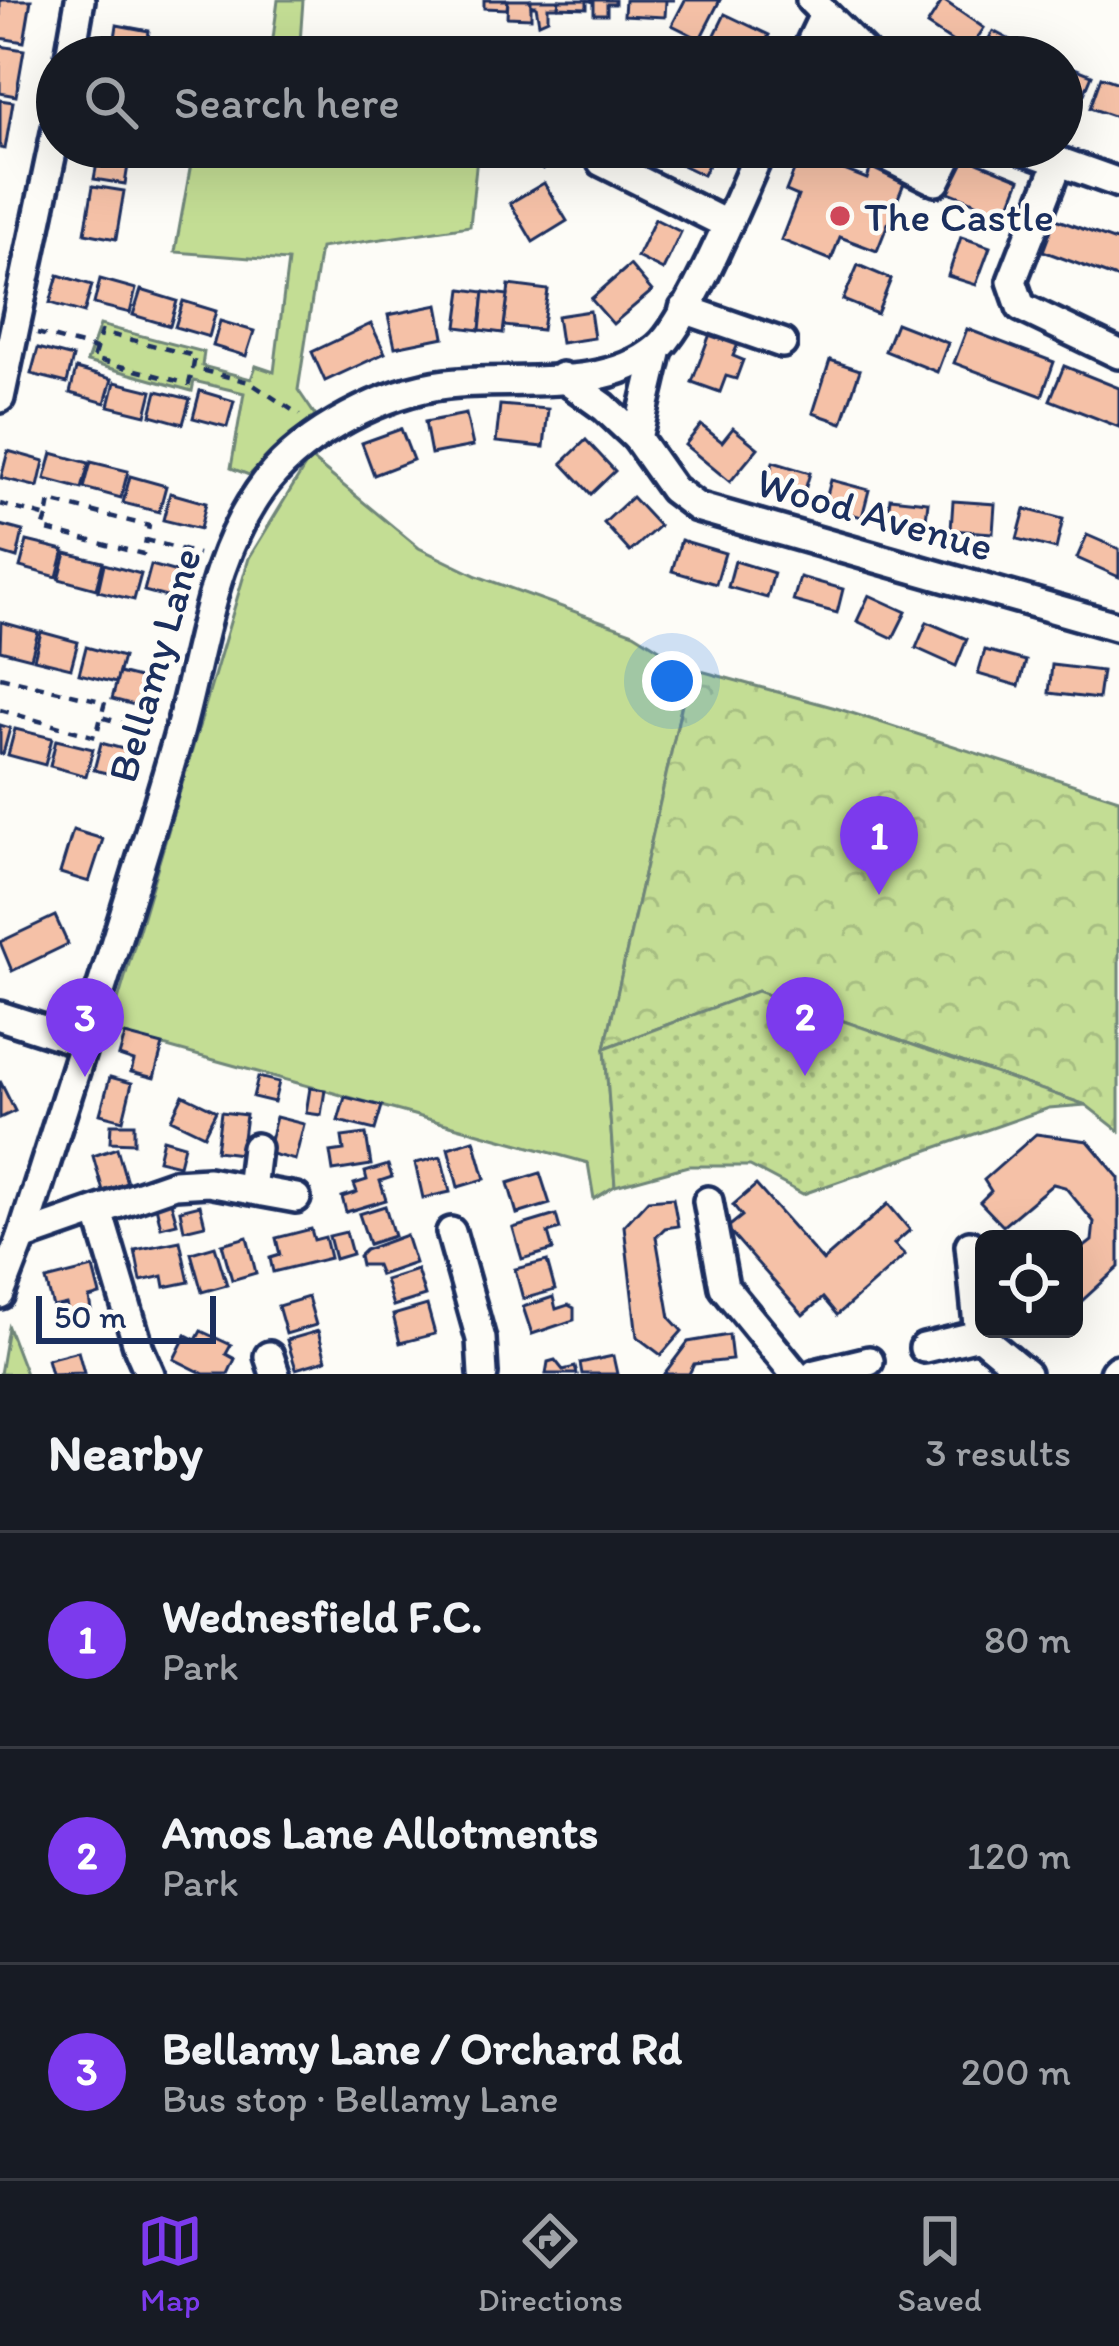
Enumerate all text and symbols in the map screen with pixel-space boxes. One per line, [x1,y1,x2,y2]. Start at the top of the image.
search box [36,36,1083,168]
icon: search [78,69,144,135]
text: Search here [174,75,400,129]
place label: The Castle [864,191,1054,242]
marker: The Castle [827,203,853,229]
street label: Wood Avenue [751,456,999,572]
street label: Bellamy Lane [96,542,212,788]
your location [642,651,702,711]
pin: 1 [840,796,918,895]
pin: 2 [766,977,844,1076]
pin: 3 [46,978,124,1077]
map controls [975,1230,1083,1338]
button: locate [975,1230,1083,1338]
scale bar [36,1290,216,1343]
text: 50 m [54,1297,127,1336]
text: Nearby [48,1422,203,1483]
text: 3 results [925,1429,1071,1476]
text: Wednesfield F.C. [162,1589,482,1643]
text: 1 [78,1616,96,1663]
text: 80 m [984,1616,1071,1663]
text: Park [162,1643,239,1690]
text: Amos Lane Allotments [162,1805,598,1859]
text: 2 [77,1832,97,1879]
text: 120 m [967,1832,1071,1879]
text: Park [162,1859,239,1906]
text: Bellamy Lane / Orchard Rd [162,2021,682,2075]
text: 3 [76,2048,98,2095]
text: 200 m [961,2048,1071,2095]
text: Bus stop · Bellamy Lane [162,2075,559,2122]
tab: Map [137,2208,203,2319]
tab: Directions [478,2208,623,2319]
tab: Saved [898,2208,982,2319]

